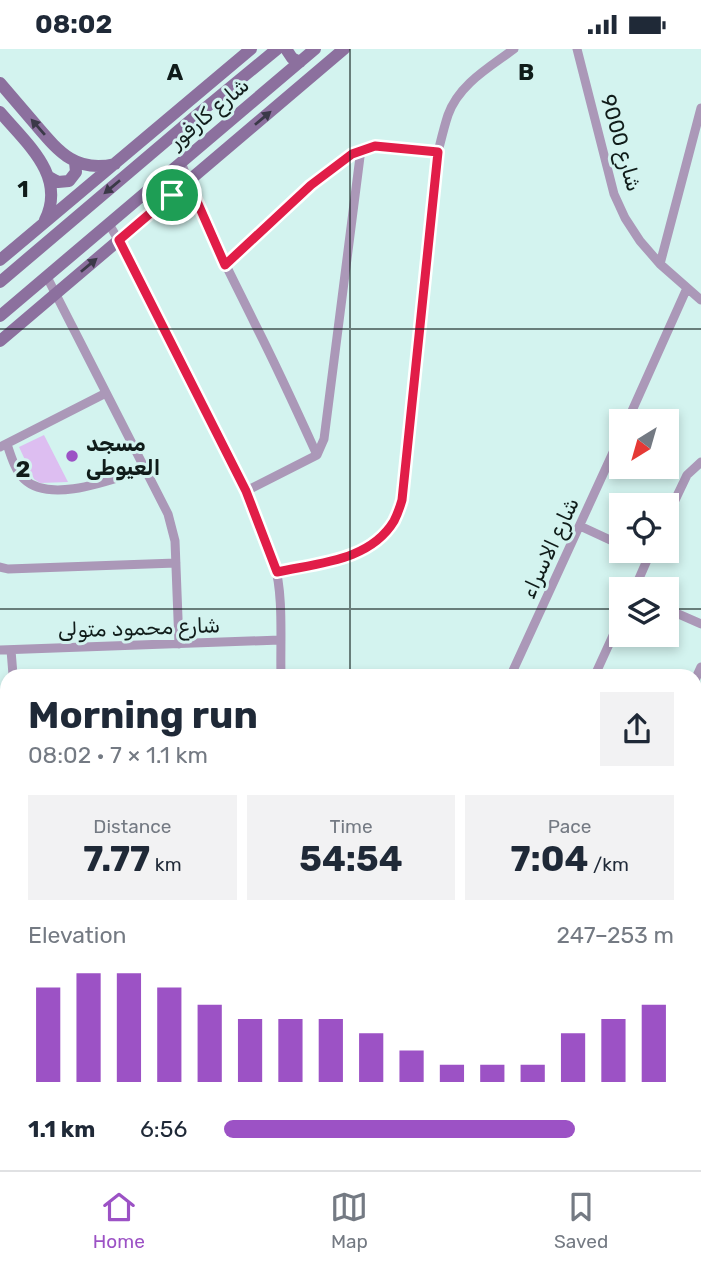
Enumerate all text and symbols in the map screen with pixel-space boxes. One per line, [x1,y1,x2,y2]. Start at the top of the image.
text: 08:02 [35,9,112,40]
text: A [167,58,184,86]
text: B [518,58,534,86]
street label: شارع كارفور [162,72,255,156]
street label: شارع 9000 [594,92,647,195]
one-way arrow [254,111,271,126]
one-way arrow [30,118,46,136]
pin [142,165,202,225]
text: 1 [17,175,29,203]
icon: arrive [153,176,191,214]
one-way arrow [103,179,121,195]
one-way arrow [81,258,98,273]
north arrow [609,409,679,479]
map controls [609,409,679,647]
place label: مسجد العيوطى [86,431,160,481]
marker: مسجد العيوطى [64,448,80,464]
text: 2 [16,455,30,483]
street label: شارع الاسراء [515,493,586,603]
button: locate [609,493,679,563]
button: layers [609,577,679,647]
street label: شارع محمود متولى [57,612,221,645]
text: Morning run [28,692,258,738]
button: share [600,692,674,766]
text: 08:02 · 7 × 1.1 km [28,741,208,769]
text: Distance [93,815,171,838]
text: Time [329,815,373,838]
text: Pace [548,815,591,838]
text: 7.77 [83,838,150,880]
text: 54:54 [299,838,403,880]
text: 7:04 [510,838,588,880]
text: km [150,853,182,876]
text: /km [588,853,629,876]
text: Elevation [28,921,127,949]
text: 247–253 m [556,921,674,949]
text: 1.1 km [28,1115,95,1143]
text: 6:56 [140,1115,187,1143]
tab: Home [93,1188,145,1253]
tab: Map [330,1188,368,1253]
tab: Saved [554,1188,608,1253]

